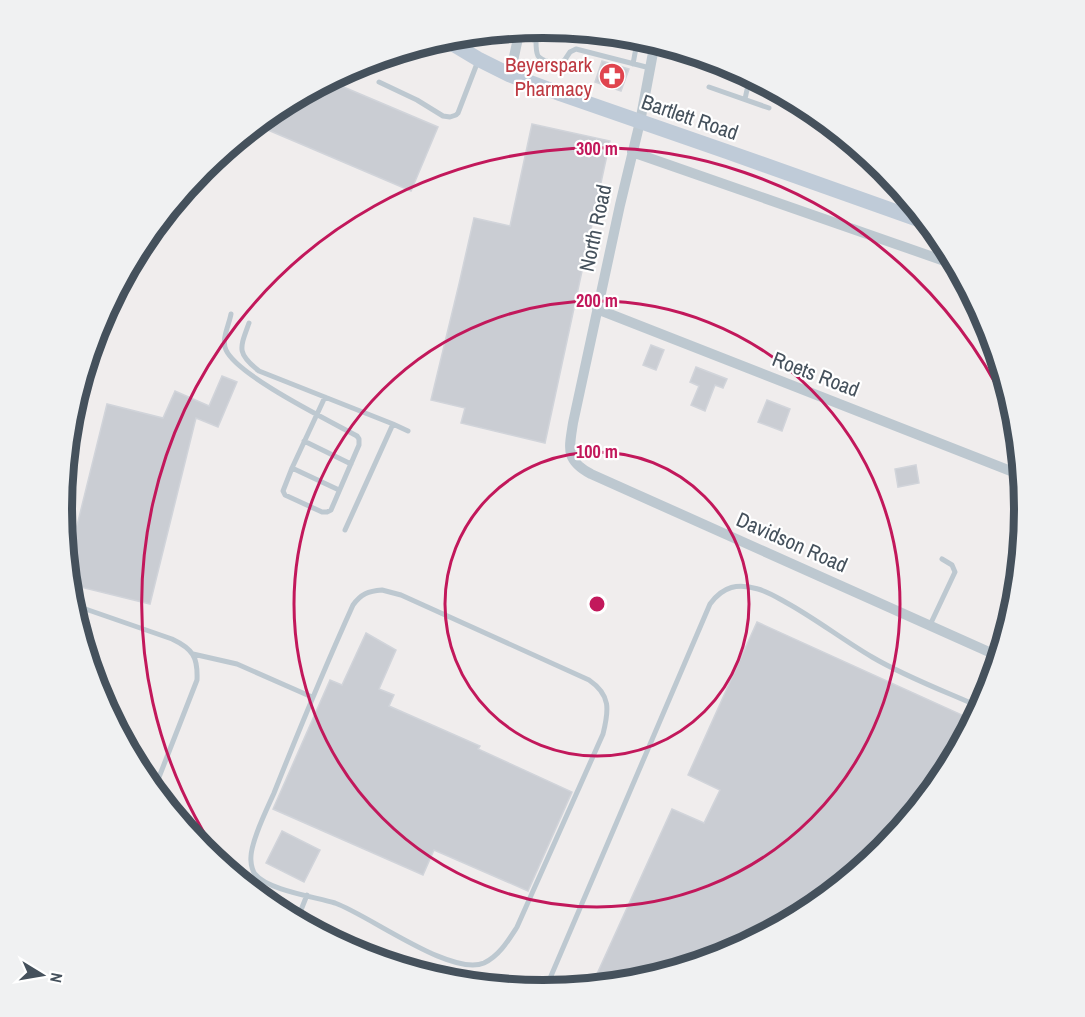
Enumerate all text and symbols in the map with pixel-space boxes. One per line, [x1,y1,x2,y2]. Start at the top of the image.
place label: Beyerspark Pharmacy [505,50,592,103]
pharmacy icon: Beyerspark Pharmacy [597,61,627,91]
street label: Bartlett Road [638,87,742,147]
text: 300 m [576,136,618,161]
street label: North Road [572,182,618,274]
text: 200 m [576,288,618,313]
street label: Roets Road [768,344,864,404]
text: 100 m [576,439,618,464]
street label: Davidson Road [732,505,852,579]
centre of rings [587,594,607,614]
north arrow [12,945,72,1005]
text: N [45,971,68,985]

